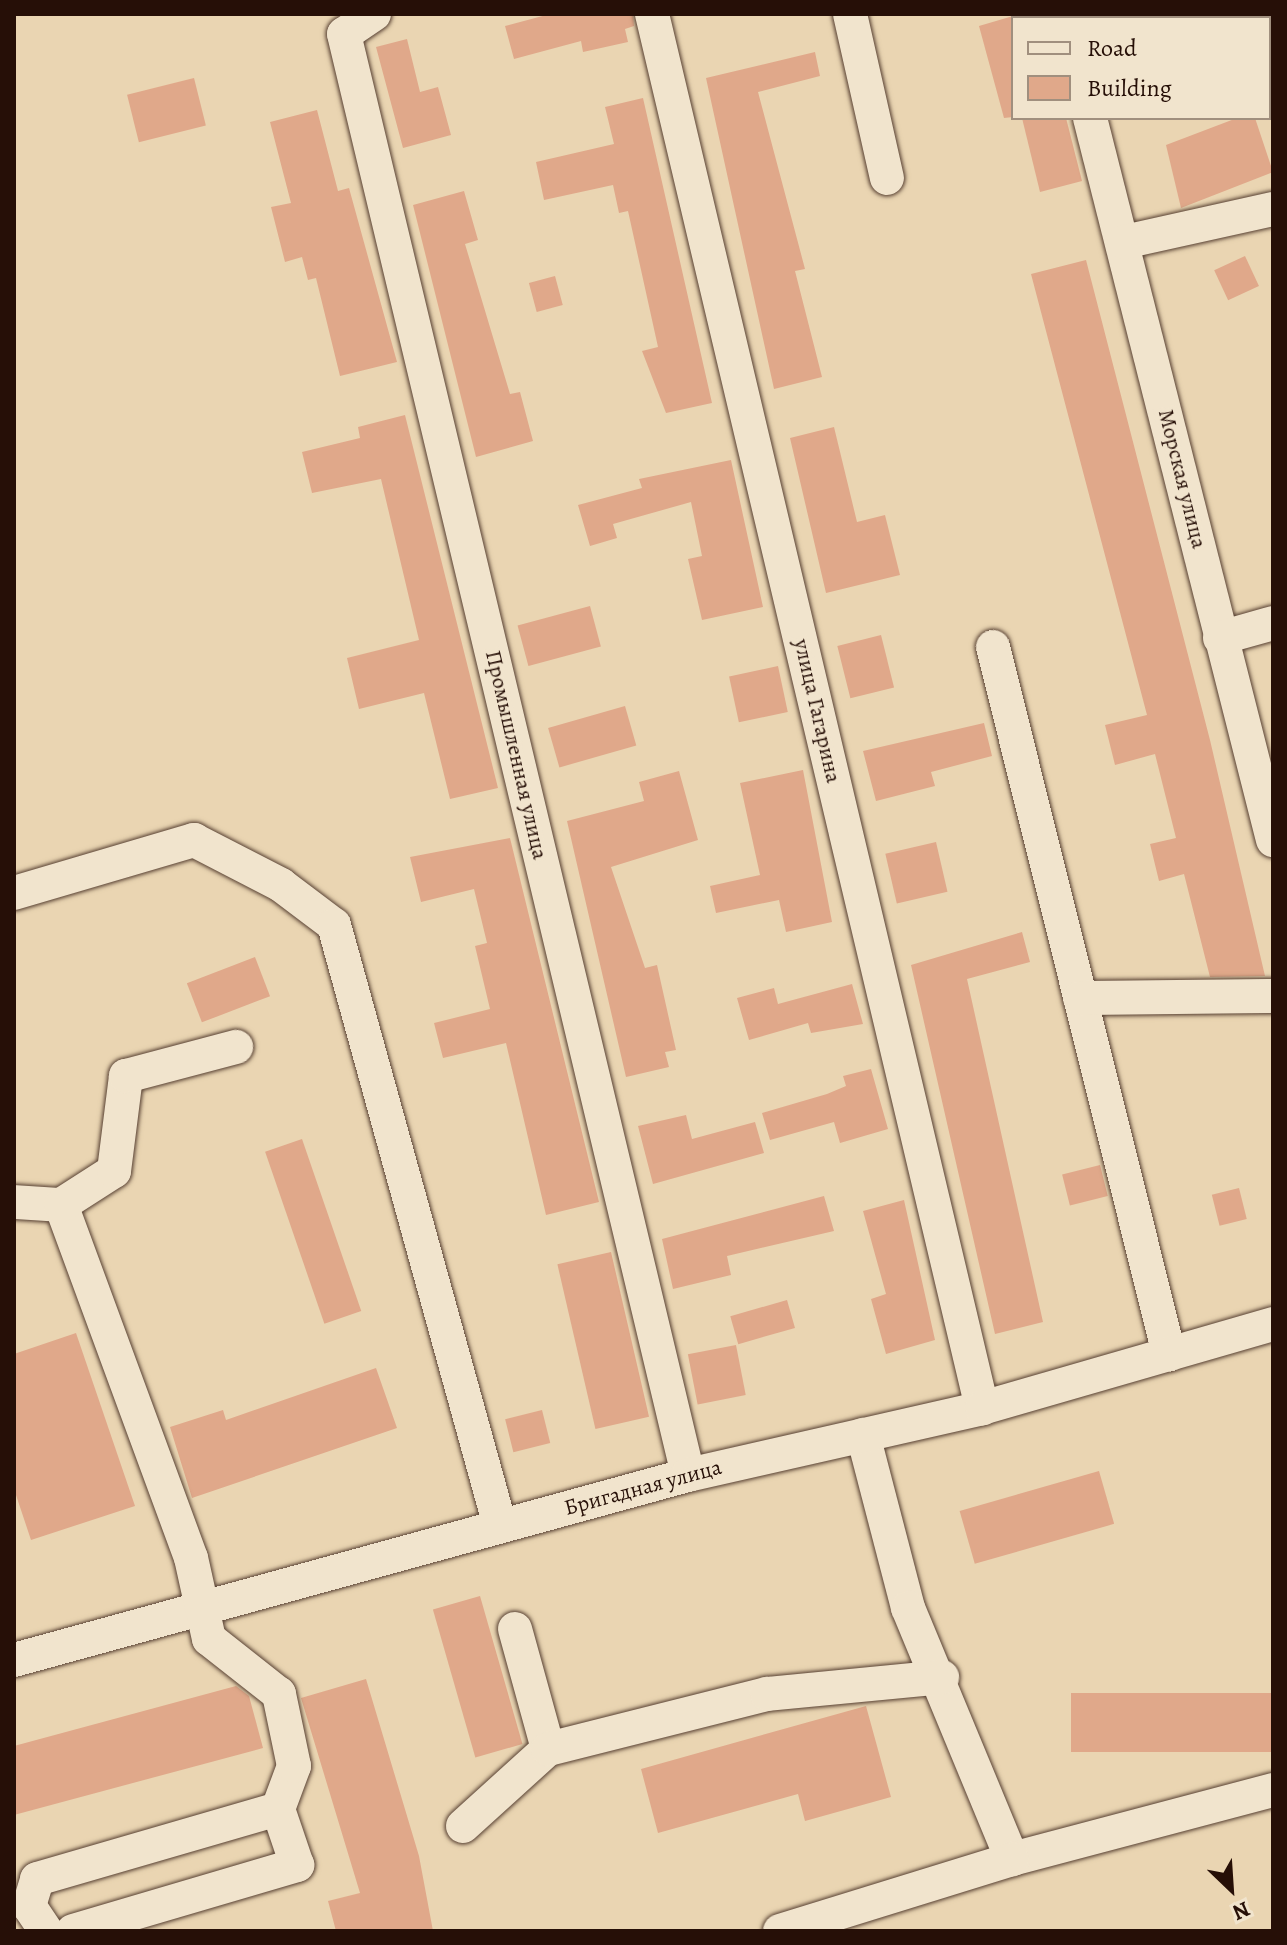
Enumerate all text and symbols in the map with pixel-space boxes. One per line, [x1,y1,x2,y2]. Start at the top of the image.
legend [1011,16,1271,120]
text: Road [1087,32,1137,64]
text: Building [1087,72,1172,104]
street label: Морская улица [1152,407,1212,551]
street label: улица Гагарина [788,636,846,786]
street label: Промышленная улица [479,648,553,862]
street label: Бригадная улица [561,1454,725,1522]
north arrow [1191,1849,1271,1929]
text: N [1228,1894,1255,1928]

